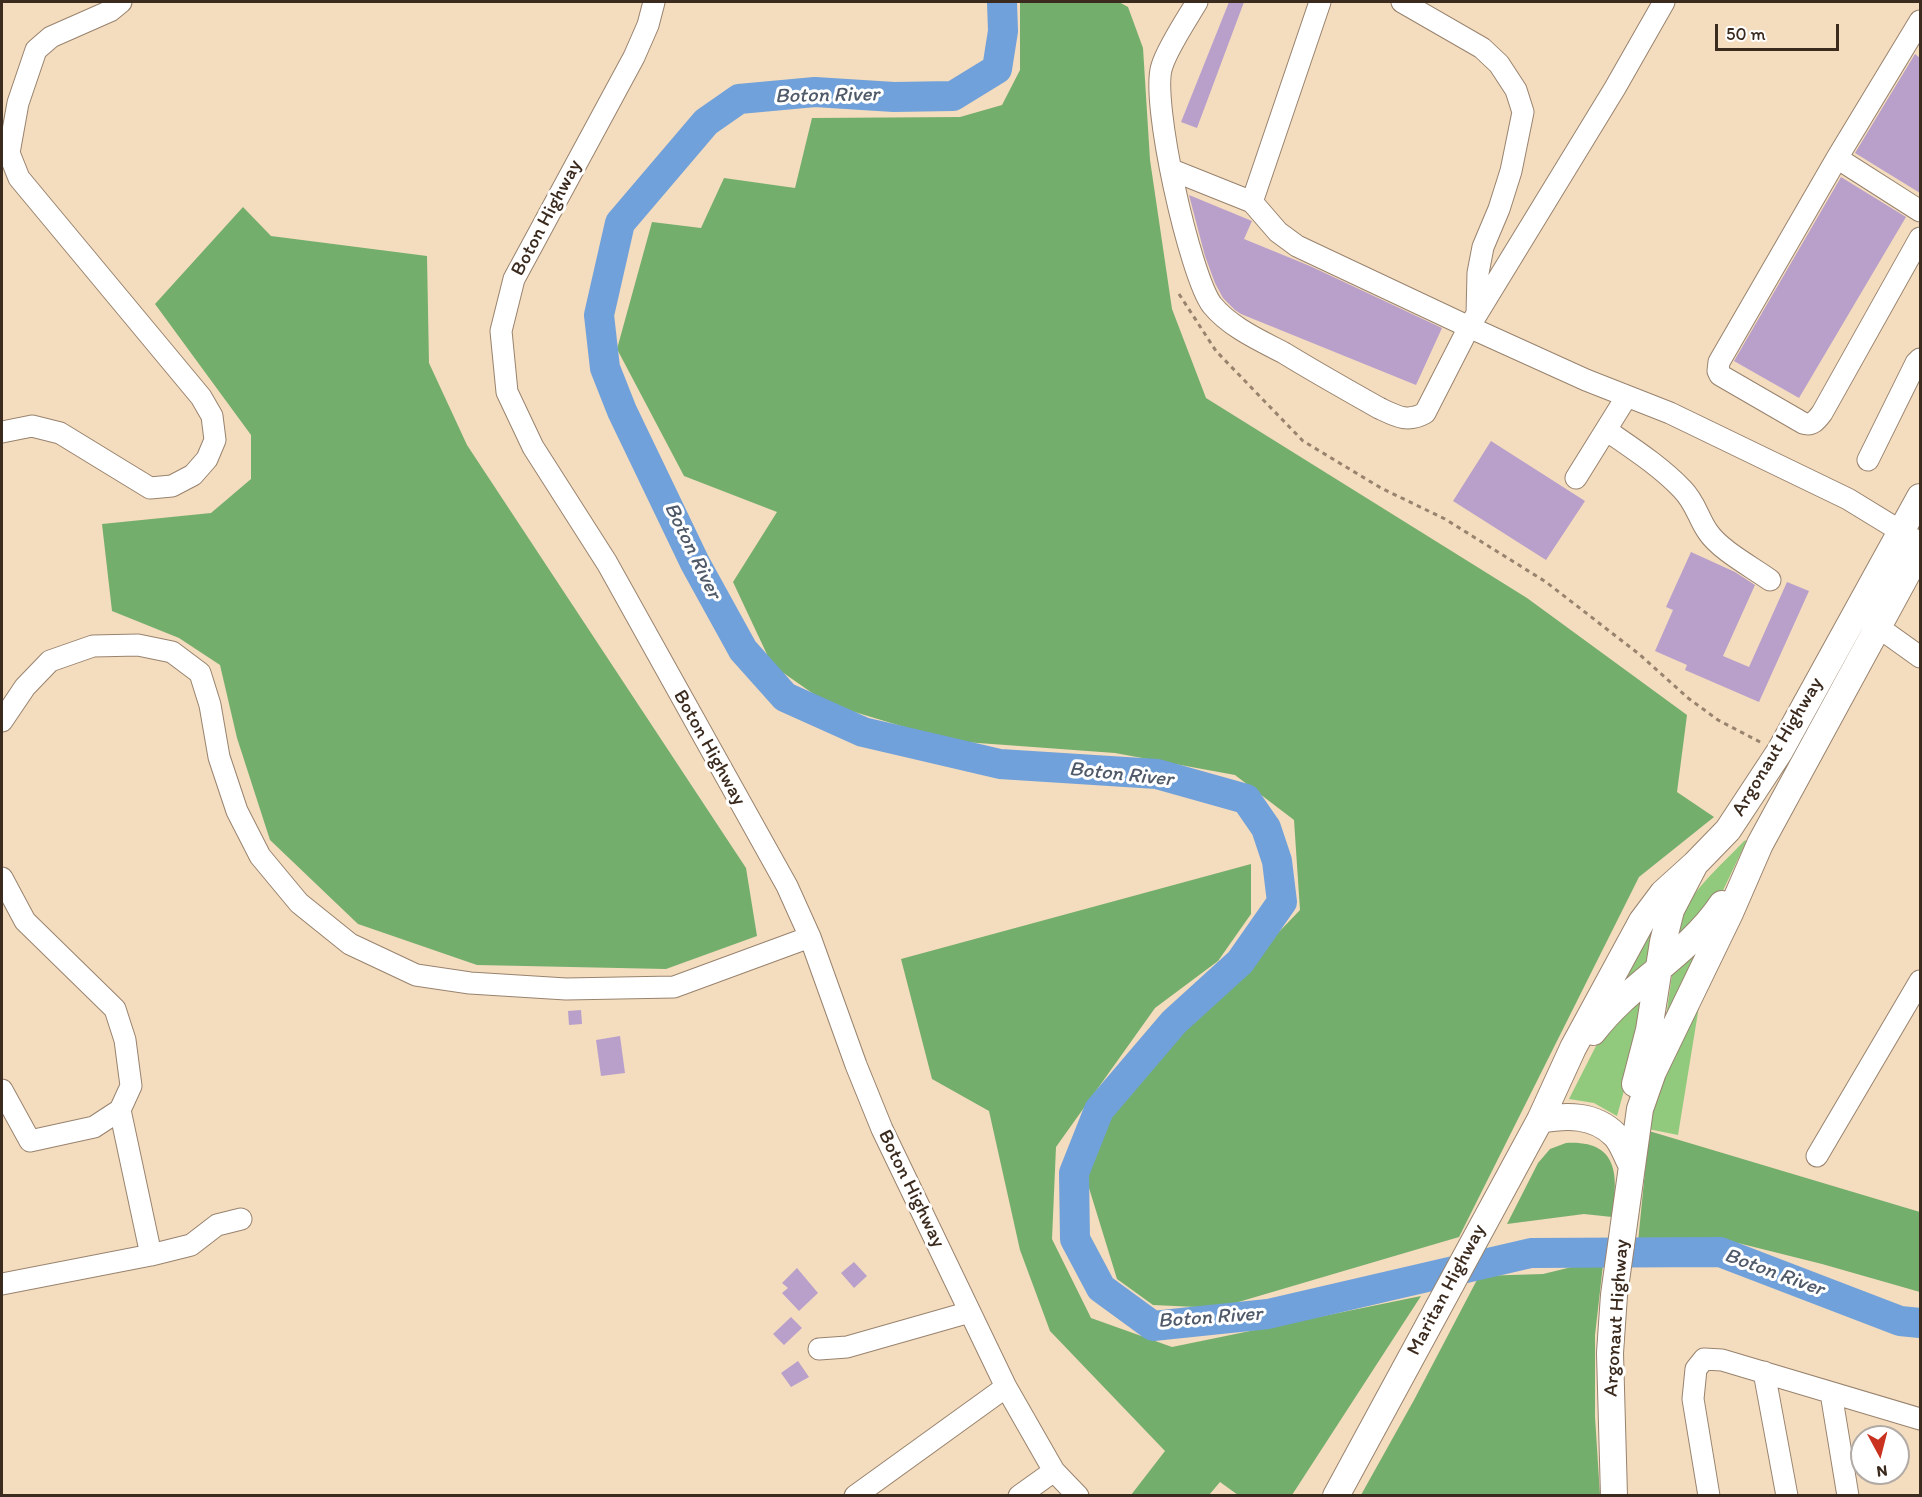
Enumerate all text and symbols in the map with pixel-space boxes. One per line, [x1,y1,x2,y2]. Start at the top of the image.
scale bar [1718,12,1842,50]
text: 50 m [1726,23,1766,45]
water label: Boton River [775,82,879,110]
street label: Boton Highway [506,156,588,280]
water label: Boton River [658,499,726,603]
street label: Argonaut Highway [1727,673,1829,821]
street label: Boton Highway [667,686,751,810]
water label: Boton River [1068,757,1174,793]
street label: Boton Highway [872,1126,950,1252]
street label: Maritan Highway [1402,1220,1492,1360]
street label: Argonaut Highway [1600,1238,1634,1398]
water label: Boton River [1721,1243,1827,1303]
water label: Boton River [1157,1302,1263,1334]
north arrow [1850,1425,1910,1485]
text: N [1875,1461,1889,1481]

